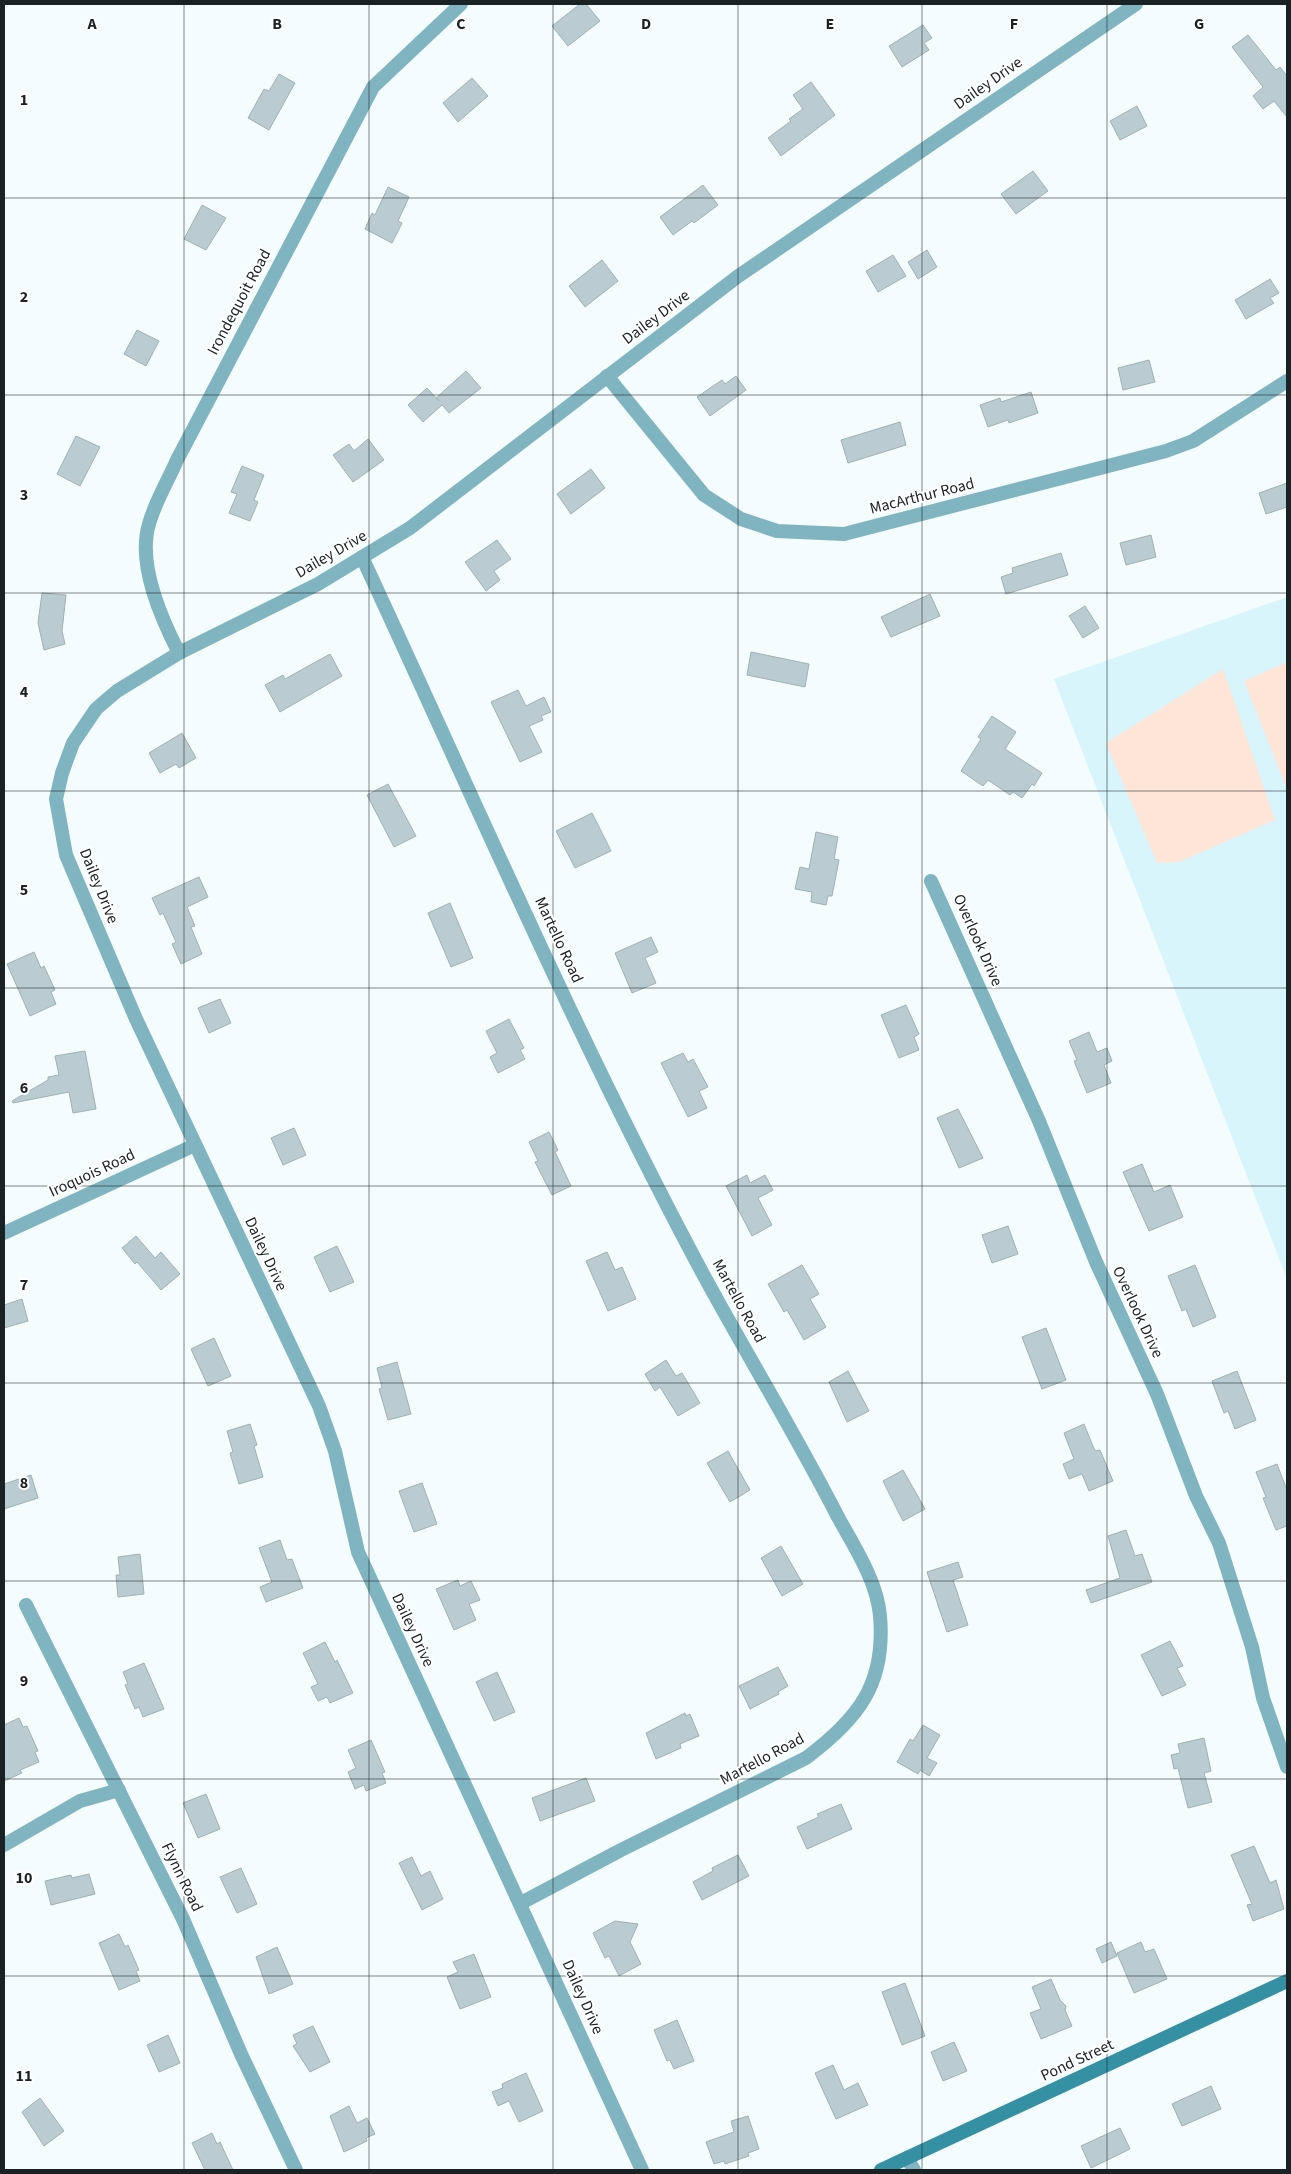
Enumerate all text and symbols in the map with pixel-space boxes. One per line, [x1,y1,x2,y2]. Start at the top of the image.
text: A [86,13,97,35]
text: B [272,13,282,35]
text: C [456,13,466,35]
text: D [641,13,651,35]
text: E [826,13,834,35]
text: F [1010,13,1018,35]
text: G [1194,13,1204,35]
street label: Dailey Drive [949,51,1027,115]
text: 1 [20,89,28,111]
street label: Irondequoit Road [202,245,276,359]
street label: Dailey Drive [618,284,694,350]
text: 2 [20,286,28,308]
street label: MacArthur Road [867,472,977,520]
text: 3 [20,484,28,506]
street label: Dailey Drive [291,525,371,583]
text: 4 [20,681,29,703]
street label: Dailey Drive [74,845,124,927]
text: 5 [20,879,28,901]
street label: Overlook Drive [948,890,1008,990]
street label: Martello Road [529,893,589,987]
text: 6 [20,1077,28,1099]
street label: Iroquois Road [45,1143,139,1203]
street label: Dailey Drive [239,1213,293,1295]
street label: Martello Road [707,1255,771,1347]
street label: Overlook Drive [1107,1263,1169,1361]
text: 7 [20,1274,28,1296]
text: 8 [20,1472,28,1494]
street label: Dailey Drive [386,1589,440,1671]
text: 9 [20,1670,28,1692]
street label: Martello Road [716,1728,808,1790]
street label: Flynn Road [156,1839,208,1915]
text: 10 [16,1867,32,1889]
street label: Dailey Drive [557,1956,609,2038]
street label: Pond Street [1037,2033,1118,2087]
text: 11 [16,2065,32,2087]

